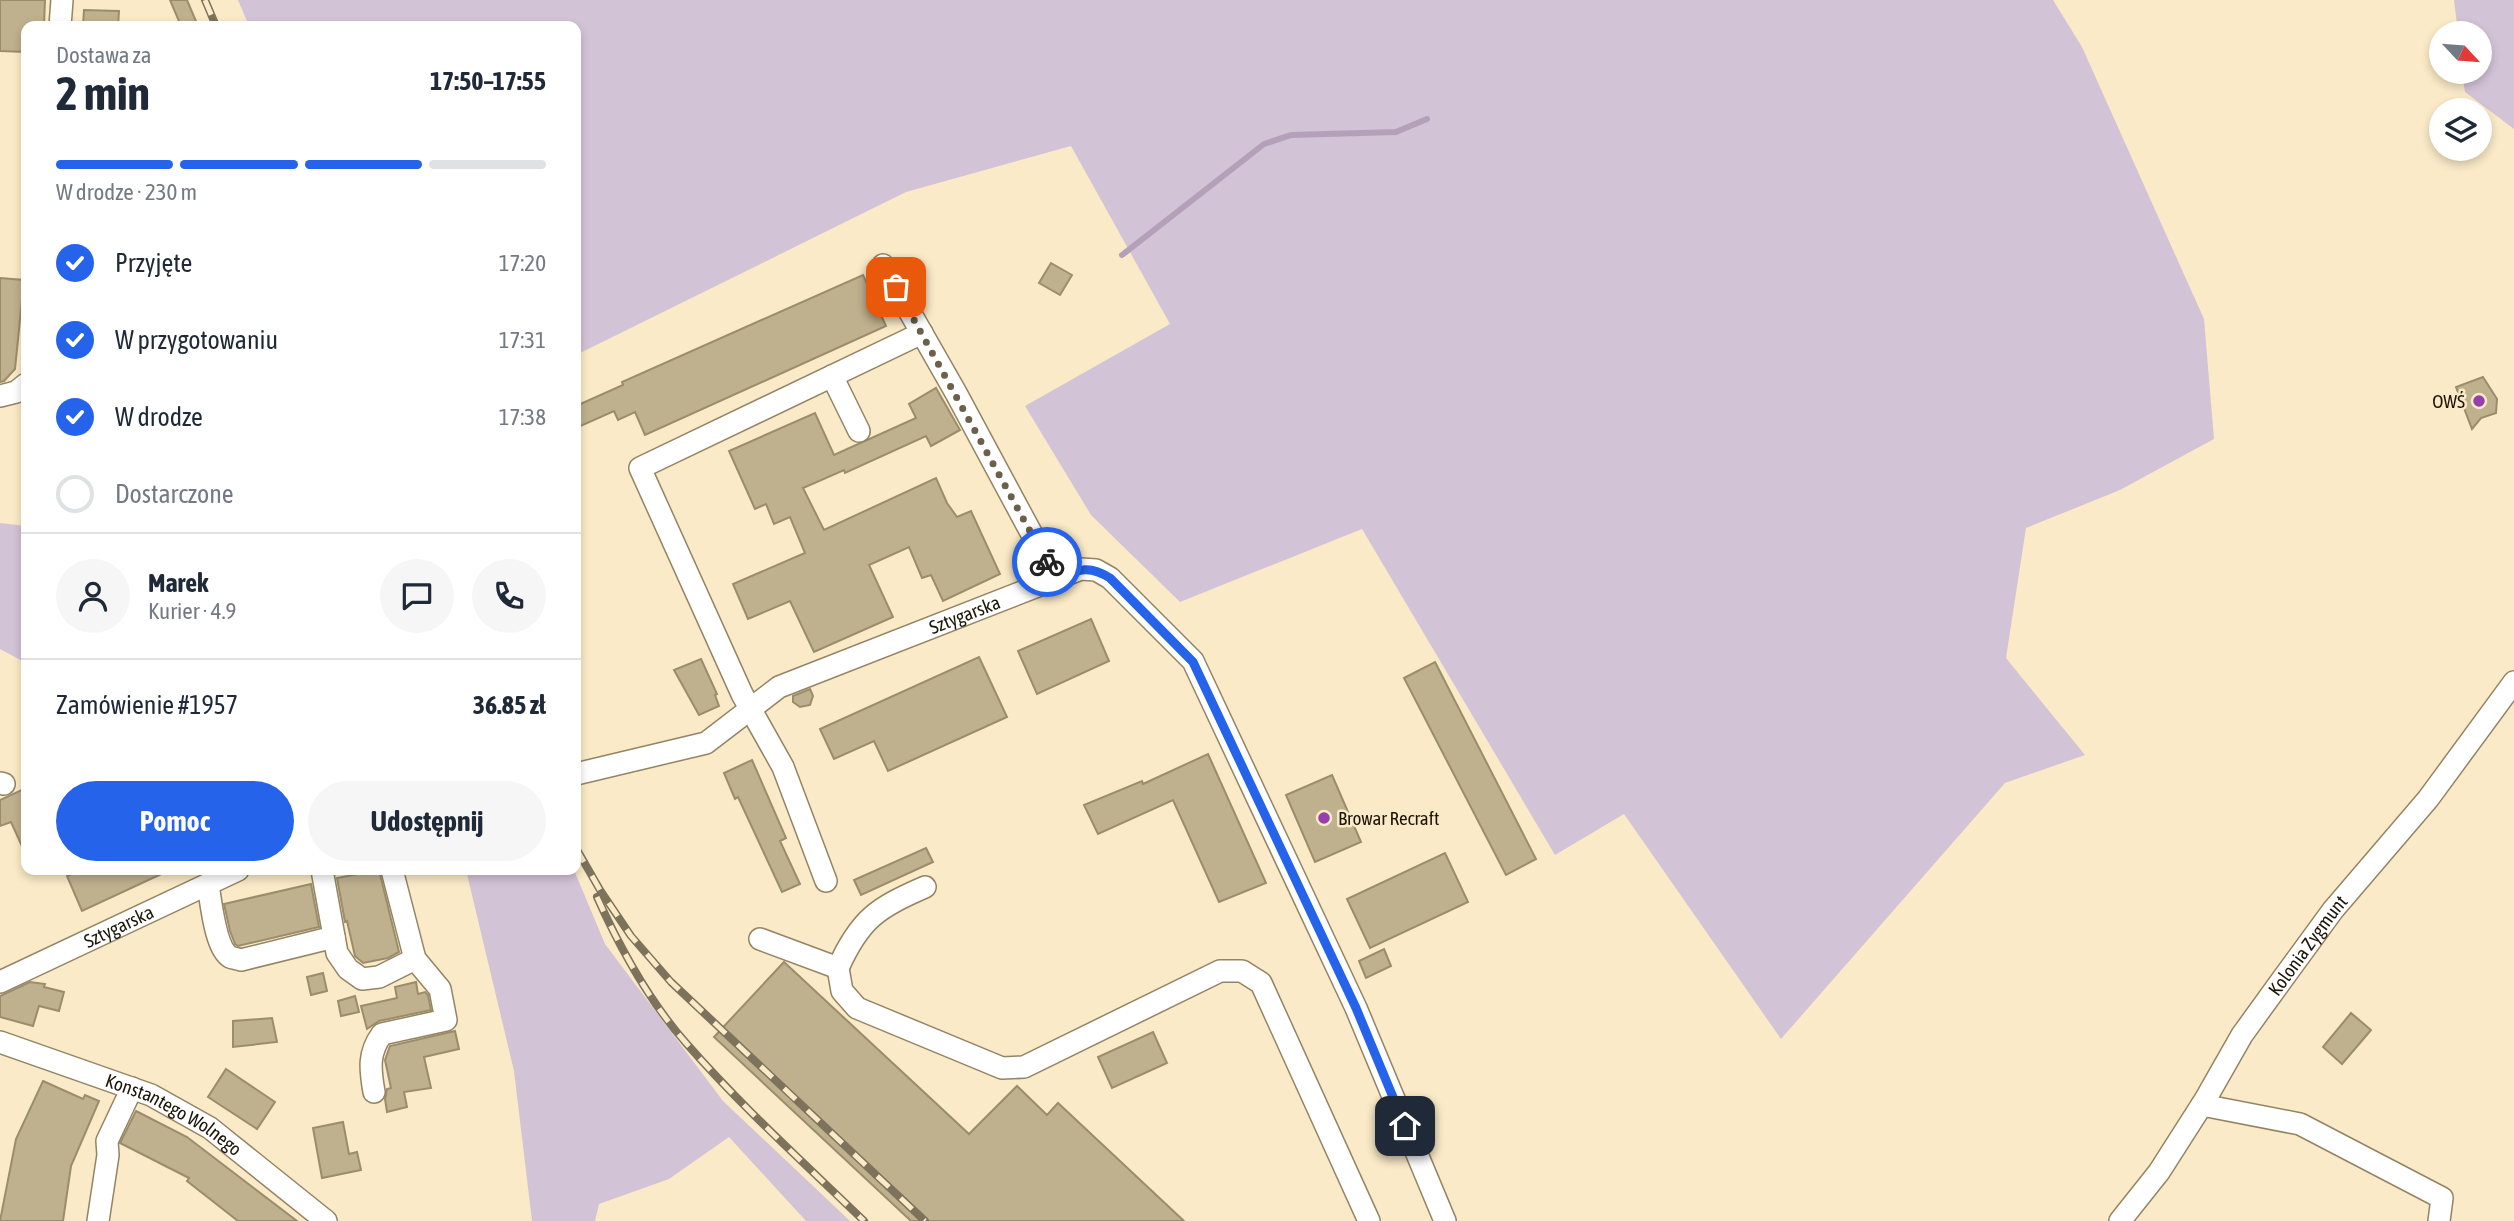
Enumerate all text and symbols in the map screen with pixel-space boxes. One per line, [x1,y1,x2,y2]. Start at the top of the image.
north arrow [2429,21,2492,84]
map controls [2429,21,2492,161]
text: Dostawa za [56,42,151,68]
text: 17:50–17:55 [430,66,546,96]
text: 2 min [56,67,150,120]
button: layers [2429,98,2492,161]
text: W drodze · 230 m [56,179,197,205]
icon: check [56,244,94,282]
text: Przyjęte [115,248,192,278]
text: 17:20 [499,250,546,276]
pin [866,257,926,317]
icon: bag [877,268,915,306]
icon: check [56,321,94,359]
text: W przygotowaniu [115,325,278,355]
text: 17:31 [499,327,546,353]
place label: OWŚ [2432,390,2465,412]
marker: OWŚ [2471,393,2487,409]
icon: check [56,398,94,436]
text: W drodze [115,402,203,432]
text: 17:38 [499,404,546,430]
text: Dostarczone [115,479,234,509]
courier [1012,527,1082,597]
icon: bike [1028,543,1066,581]
button: person [56,559,130,633]
button: chat [380,559,454,633]
button: phone [472,559,546,633]
text: Marek [148,568,208,598]
street label: Sztygarska [926,591,1003,638]
text: Kurier · 4.9 [148,598,236,624]
text: Zamówienie #1957 [56,690,238,720]
text: 36.85 zł [473,690,546,720]
button: Pomoc [56,781,294,861]
button: Udostępnij [308,781,546,861]
place label: Browar Recraft [1338,807,1439,829]
marker: Browar Recraft [1316,810,1332,826]
street label: Kolonia Zygmunt [2263,891,2352,1000]
street label: Sztygarska [80,900,157,952]
street label: Konstantego Wolnego [103,1069,246,1160]
pin [1375,1096,1435,1156]
icon: home [1386,1107,1424,1145]

